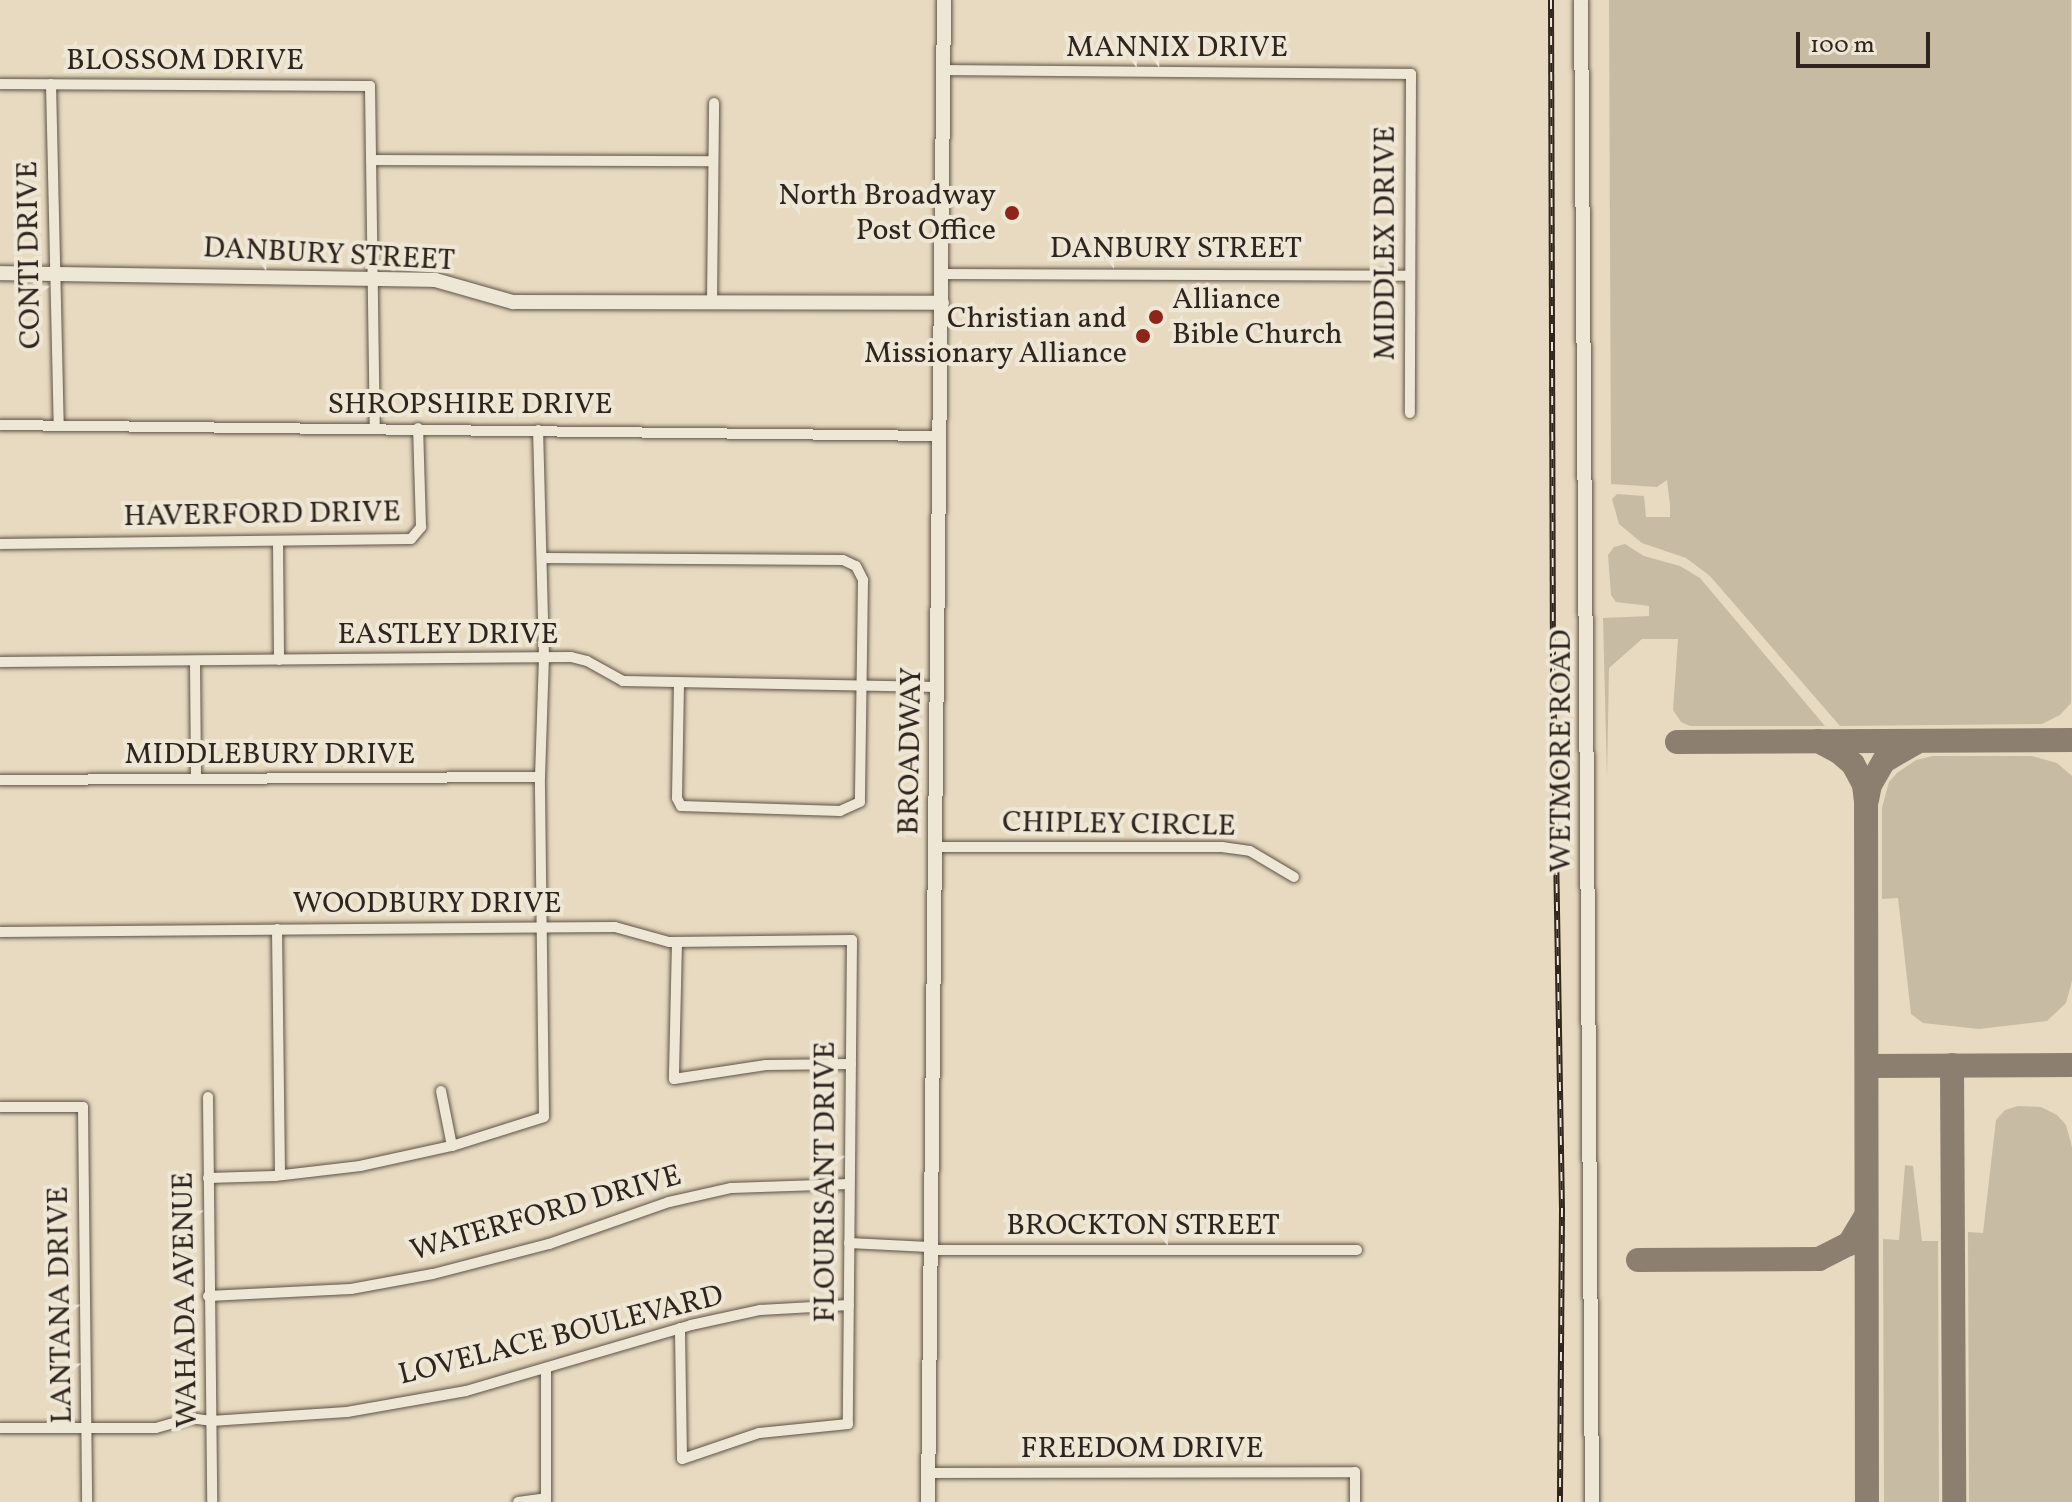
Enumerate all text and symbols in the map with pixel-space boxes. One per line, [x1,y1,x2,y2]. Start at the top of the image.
scale bar [1800,16,1934,66]
text: 100 m [1810,29,1875,63]
street label: MANNIX DRIVE [1066,30,1288,66]
street label: BLOSSOM DRIVE [66,43,304,79]
street label: MIDDLEX DRIVE [1368,126,1404,360]
street label: CONTI DRIVE [10,161,50,349]
place label: North Broadway Post Office [778,178,996,248]
marker: North Broadway Post Office [1003,204,1021,222]
street label: DANBURY STREET [202,230,456,280]
street label: DANBURY STREET [1049,231,1303,267]
place label: Alliance Bible Church [1172,282,1343,352]
place label: Christian and Missionary Alliance [863,301,1127,372]
marker: Alliance Bible Church [1147,308,1165,326]
marker: Christian and Missionary Alliance [1134,327,1152,345]
street label: SHROPSHIRE DRIVE [328,387,612,423]
street label: HAVERFORD DRIVE [123,495,401,535]
street label: EASTLEY DRIVE [337,617,559,653]
street label: WETMORE ROAD [1544,629,1580,873]
street label: BROADWAY [892,667,930,835]
street label: MIDDLEBURY DRIVE [124,737,416,773]
street label: CHIPLEY CIRCLE [1001,805,1237,845]
street label: WOODBURY DRIVE [292,886,562,922]
street label: FLOURISANT DRIVE [808,1041,844,1323]
street label: WATERFORD DRIVE [406,1158,686,1270]
street label: WAHADA AVENUE [166,1172,206,1428]
street label: LANTANA DRIVE [41,1186,81,1424]
street label: BROCKTON STREET [1006,1208,1280,1244]
street label: LOVELACE BOULEVARD [395,1278,727,1394]
street label: FREEDOM DRIVE [1021,1431,1263,1467]

